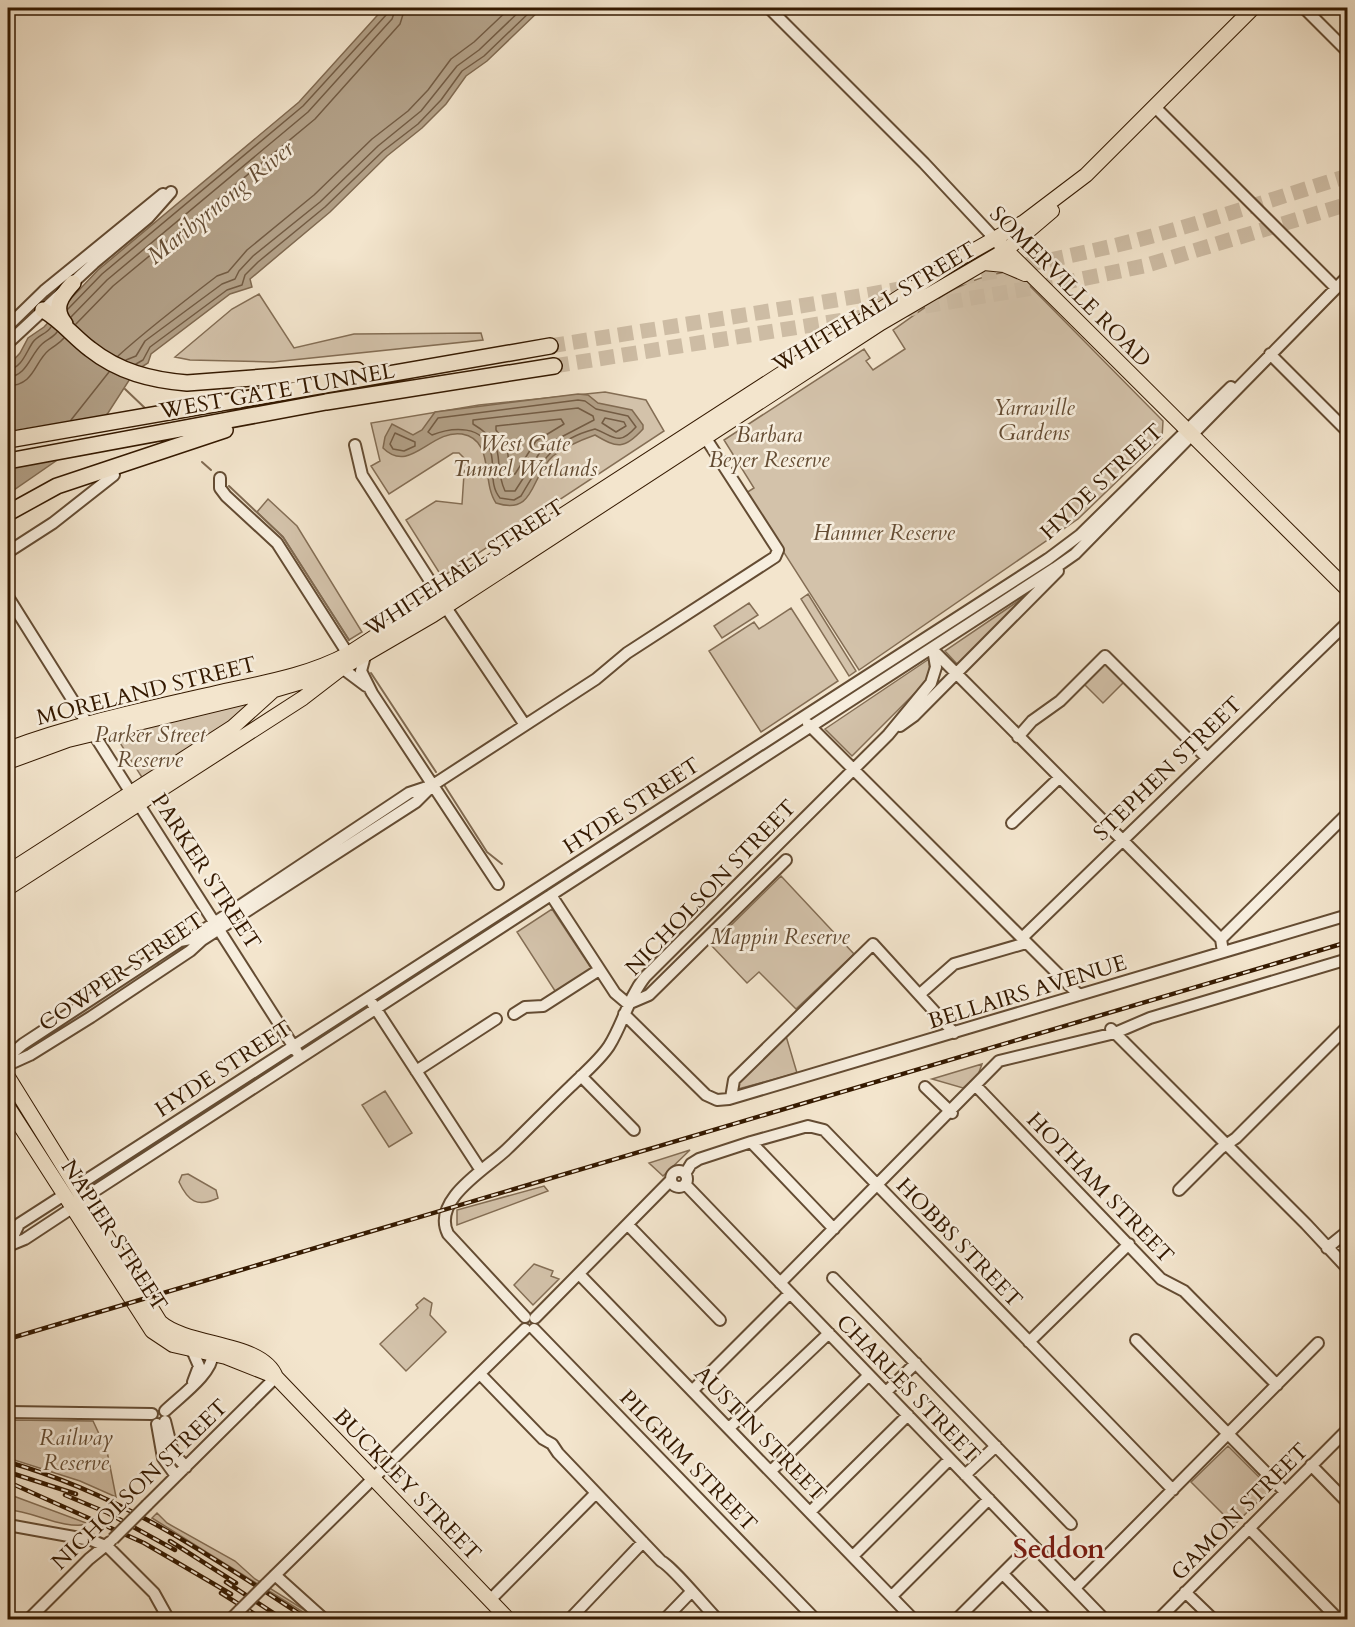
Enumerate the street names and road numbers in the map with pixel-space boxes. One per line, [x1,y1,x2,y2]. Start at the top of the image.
street label: SOMERVILLE ROAD [983,199,1158,374]
street label: WHITEHALL STREET [766,234,982,380]
street label: WEST GATE TUNNEL [156,355,398,427]
street label: HYDE STREET [1034,417,1170,547]
street label: WHITEHALL STREET [358,492,570,644]
street label: MORELAND STREET [33,649,259,733]
street label: STEPHEN STREET [1087,690,1249,848]
street label: HYDE STREET [557,750,706,861]
street label: PARKER STREET [144,788,268,955]
street label: NICHOLSON STREET [619,793,803,982]
street label: COWPER STREET [33,905,210,1038]
street label: BELLAIRS AVENUE [924,947,1130,1036]
street label: HYDE STREET [149,1013,298,1124]
street label: HOTHAM STREET [1020,1105,1181,1270]
street label: NAPIER STREET [54,1154,174,1317]
street label: HOBBS STREET [889,1171,1029,1314]
street label: CHARLES STREET [830,1308,987,1469]
street label: AUSTIN STREET [687,1359,833,1508]
street label: PILGRIM STREET [613,1383,764,1538]
street label: NICHOLSON STREET [45,1393,234,1577]
street label: BUCKLEY STREET [327,1402,488,1567]
street label: GAMON STREET [1164,1436,1315,1587]

